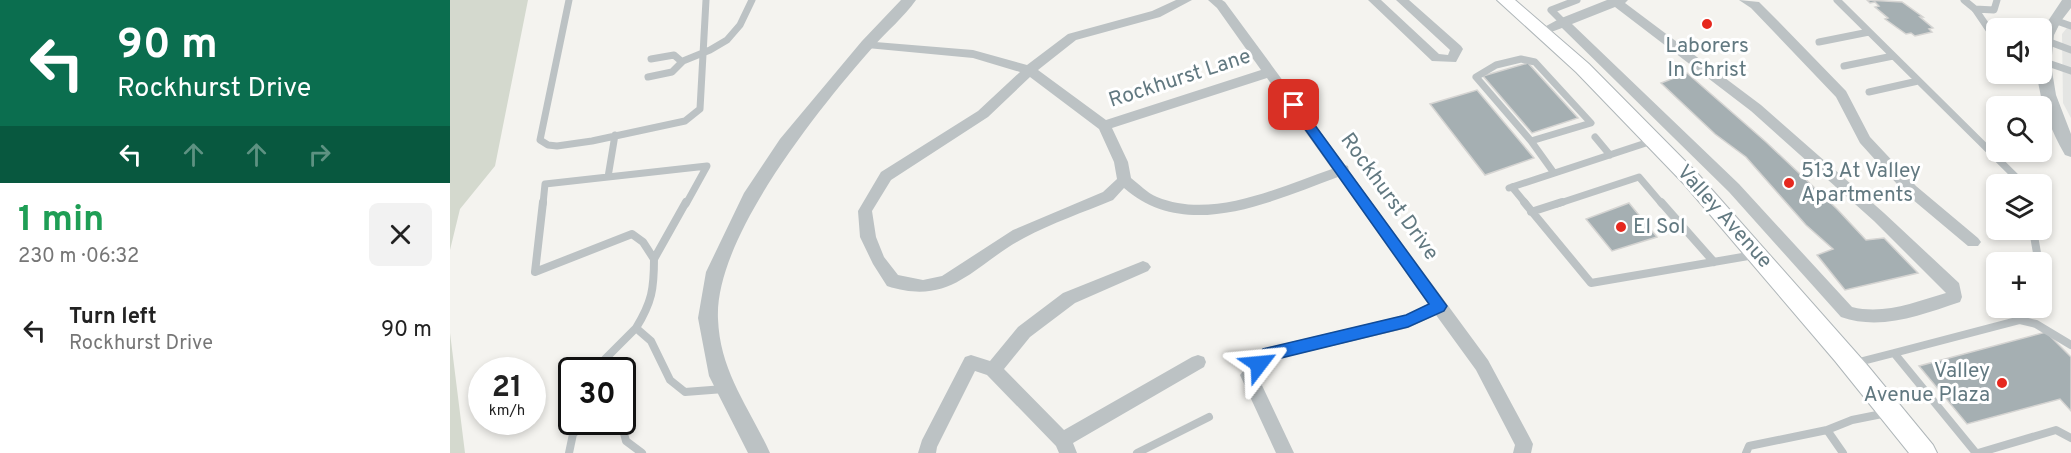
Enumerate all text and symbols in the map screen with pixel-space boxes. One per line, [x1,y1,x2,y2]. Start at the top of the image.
marker: Laborers In Christ [1700,17,1714,31]
map controls [1986,18,2052,318]
button: sound [1986,18,2052,84]
text: 90 m [117,20,218,73]
icon: left [18,24,96,102]
place label: Laborers In Christ [1665,33,1749,84]
street label: Rockhurst Lane [1105,43,1255,115]
text: Rockhurst Drive [117,72,311,106]
pin [1268,79,1319,130]
icon: arrive [1277,88,1310,121]
button: search [1986,96,2052,162]
street label: Rockhurst Drive [1334,128,1444,266]
icon: left [114,138,147,171]
icon: ahead [177,138,210,171]
icon: ahead [240,138,273,171]
icon: right [303,138,336,171]
place label: 513 At Valley Apartments [1801,158,1921,209]
street label: Valley Avenue [1670,159,1778,275]
button: layers [1986,174,2052,240]
marker: 513 At Valley Apartments [1782,176,1796,190]
text: 1 min [18,198,104,244]
button: close [369,203,432,266]
place label: El Sol [1633,214,1685,241]
marker: El Sol [1614,220,1628,234]
text: 230 m · 06:32 [18,244,139,270]
button: + [1986,252,2052,318]
text: Turn left [69,304,157,331]
icon: left [18,314,51,347]
text: 90 m [381,317,432,344]
text: Rockhurst Drive [69,331,213,357]
position arrow [1227,332,1291,396]
speed limit sign: 30 [558,357,636,435]
place label: Valley Avenue Plaza [1863,358,1990,409]
text: 21 [492,370,522,407]
marker: Valley Avenue Plaza [1995,376,2009,390]
text: km/h [489,402,525,421]

